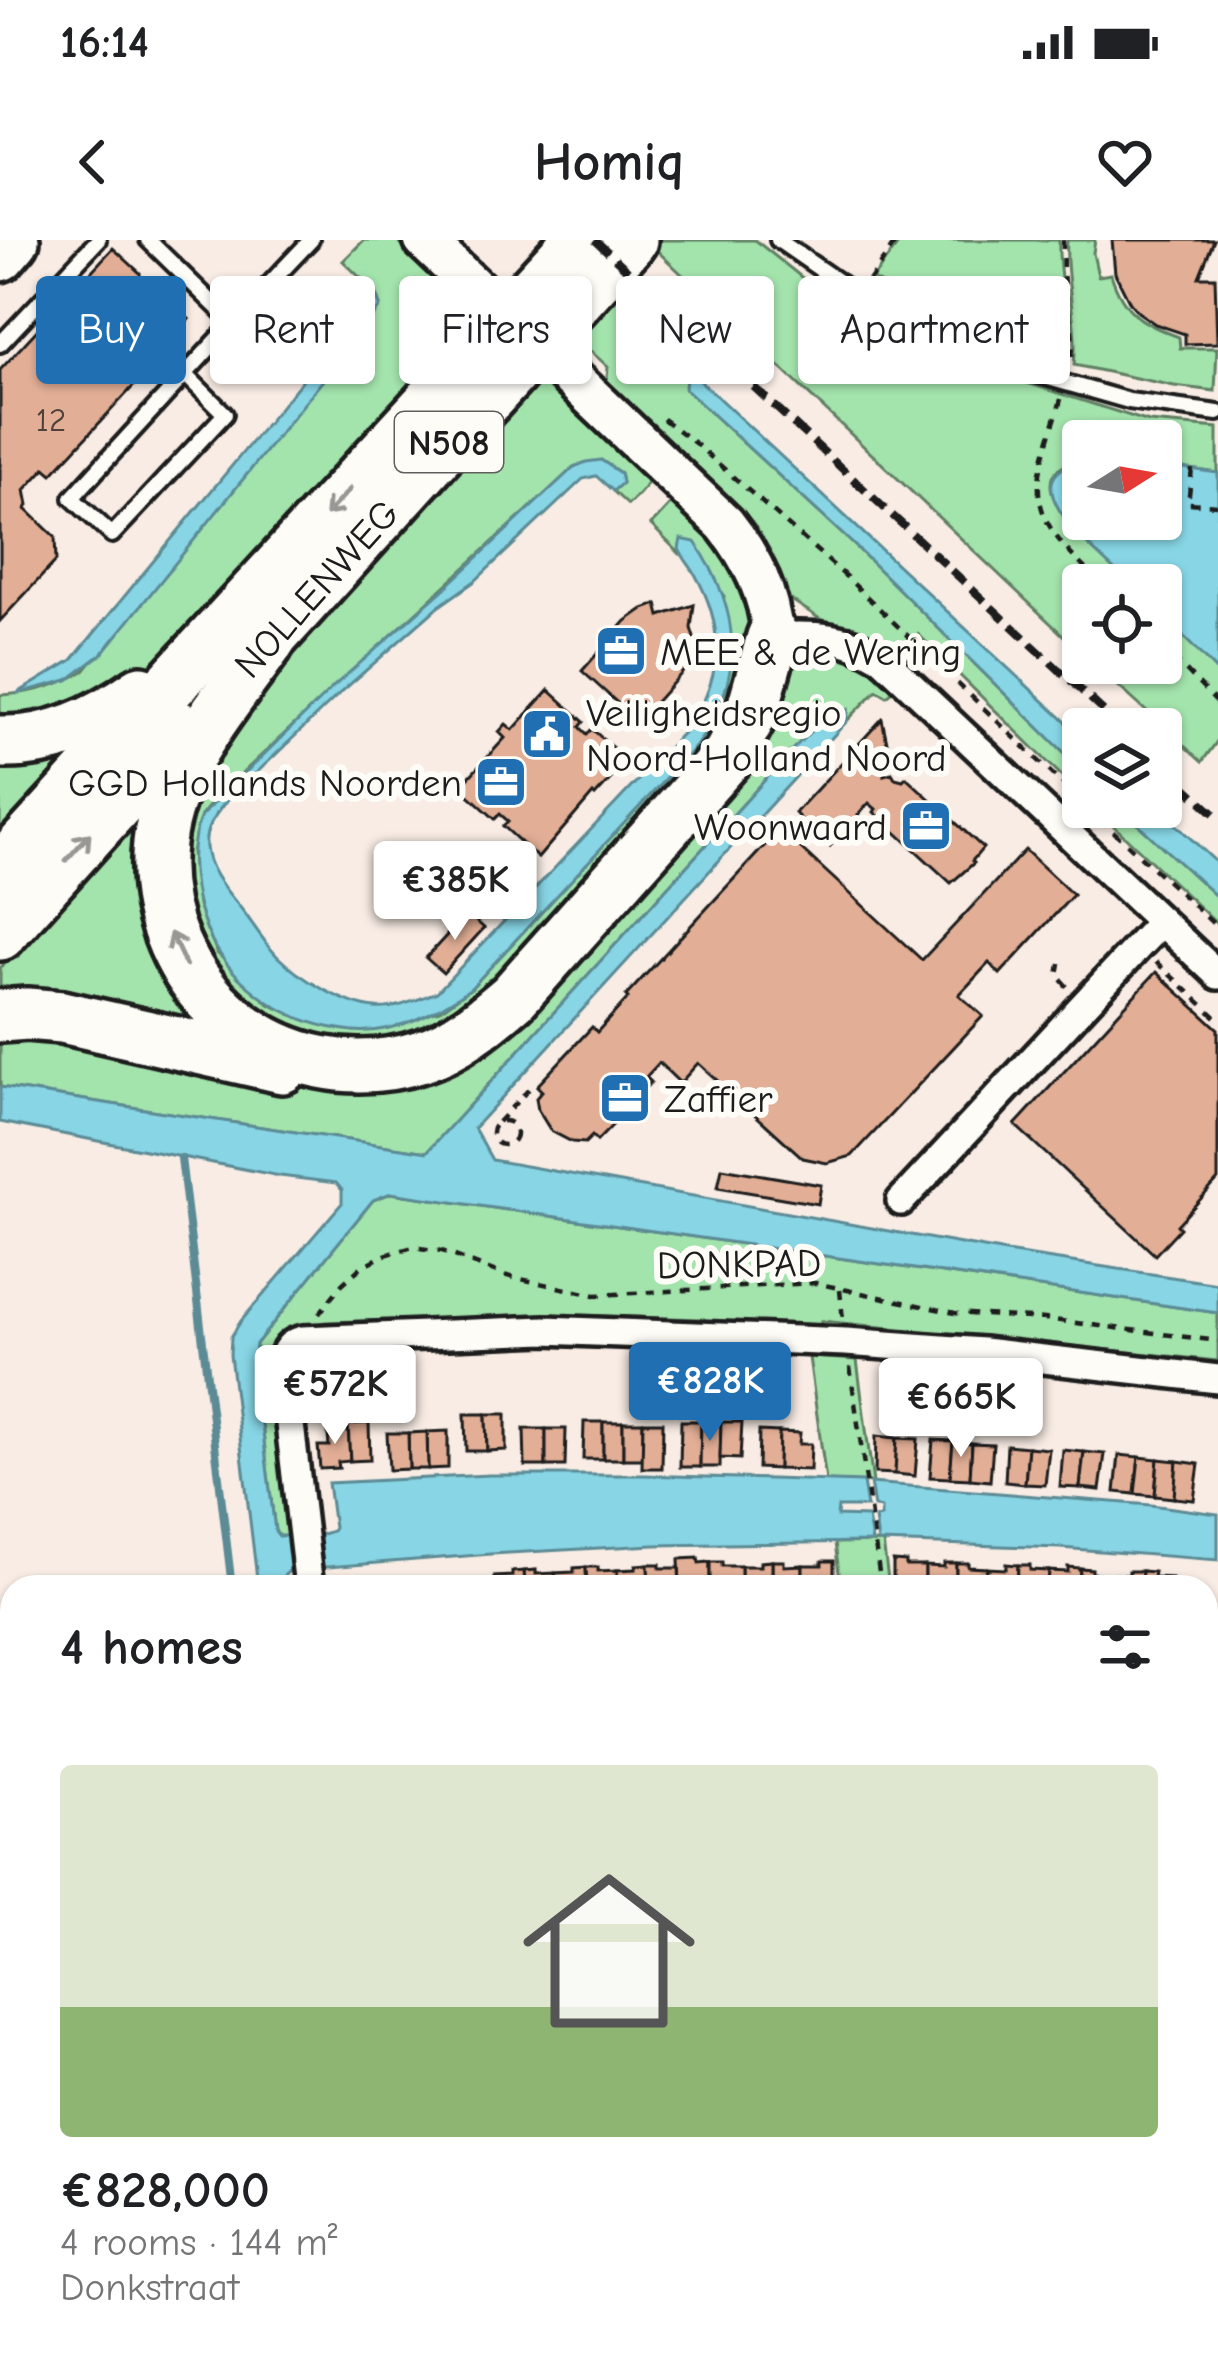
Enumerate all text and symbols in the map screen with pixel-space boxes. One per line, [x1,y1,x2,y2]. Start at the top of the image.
text: 16:14 [60,16,149,68]
icon: back [60,129,126,195]
icon: heart [1092,129,1158,195]
text: Homiq [534,131,684,194]
chip: Buy [36,276,186,384]
chip: Rent [210,276,375,384]
chip: Filters [399,276,592,384]
chip: New [616,276,774,384]
chip: Apartment [798,276,1070,384]
house number: 12 [36,401,66,439]
road number: N508 [395,412,503,472]
north arrow [1062,420,1182,540]
map controls [1062,420,1182,828]
one-way arrow [324,486,353,516]
street label: NOLLENWEG [226,491,409,687]
button: locate [1062,564,1182,684]
office icon: MEE & de Wering [593,623,649,679]
place label: MEE & de Wering [660,630,961,675]
place label: Veiligheidsregio Noord-Holland Noord [586,691,947,781]
public building icon: Veiligheidsregio Noord-Holland Noord [519,706,575,762]
button: layers [1062,708,1182,828]
office icon: GGD Hollands Noorden [473,754,529,810]
place label: GGD Hollands Noorden [68,761,462,806]
office icon: Woonwaard [898,798,954,854]
place label: Woonwaard [694,805,887,850]
one-way arrow [64,832,91,862]
pin: €385K [371,841,539,943]
text: €385K [401,857,509,902]
one-way arrow [166,932,188,968]
office icon: Zaffier [597,1070,653,1126]
place label: Zaffier [664,1077,773,1122]
street label: DONKPAD [656,1241,822,1288]
pin: €828K [626,1342,794,1444]
pin: €572K [251,1345,419,1447]
text: €828K [656,1358,764,1403]
pin: €665K [877,1358,1045,1460]
text: €572K [282,1361,388,1406]
text: €665K [906,1374,1016,1419]
icon: filters [1092,1614,1158,1680]
text: 4 homes [60,1618,243,1677]
icon: home [501,1843,717,2059]
text: €828,000 [60,2161,270,2220]
text: 4 rooms · 144 m² [60,2220,338,2265]
text: Donkstraat [60,2265,239,2310]

